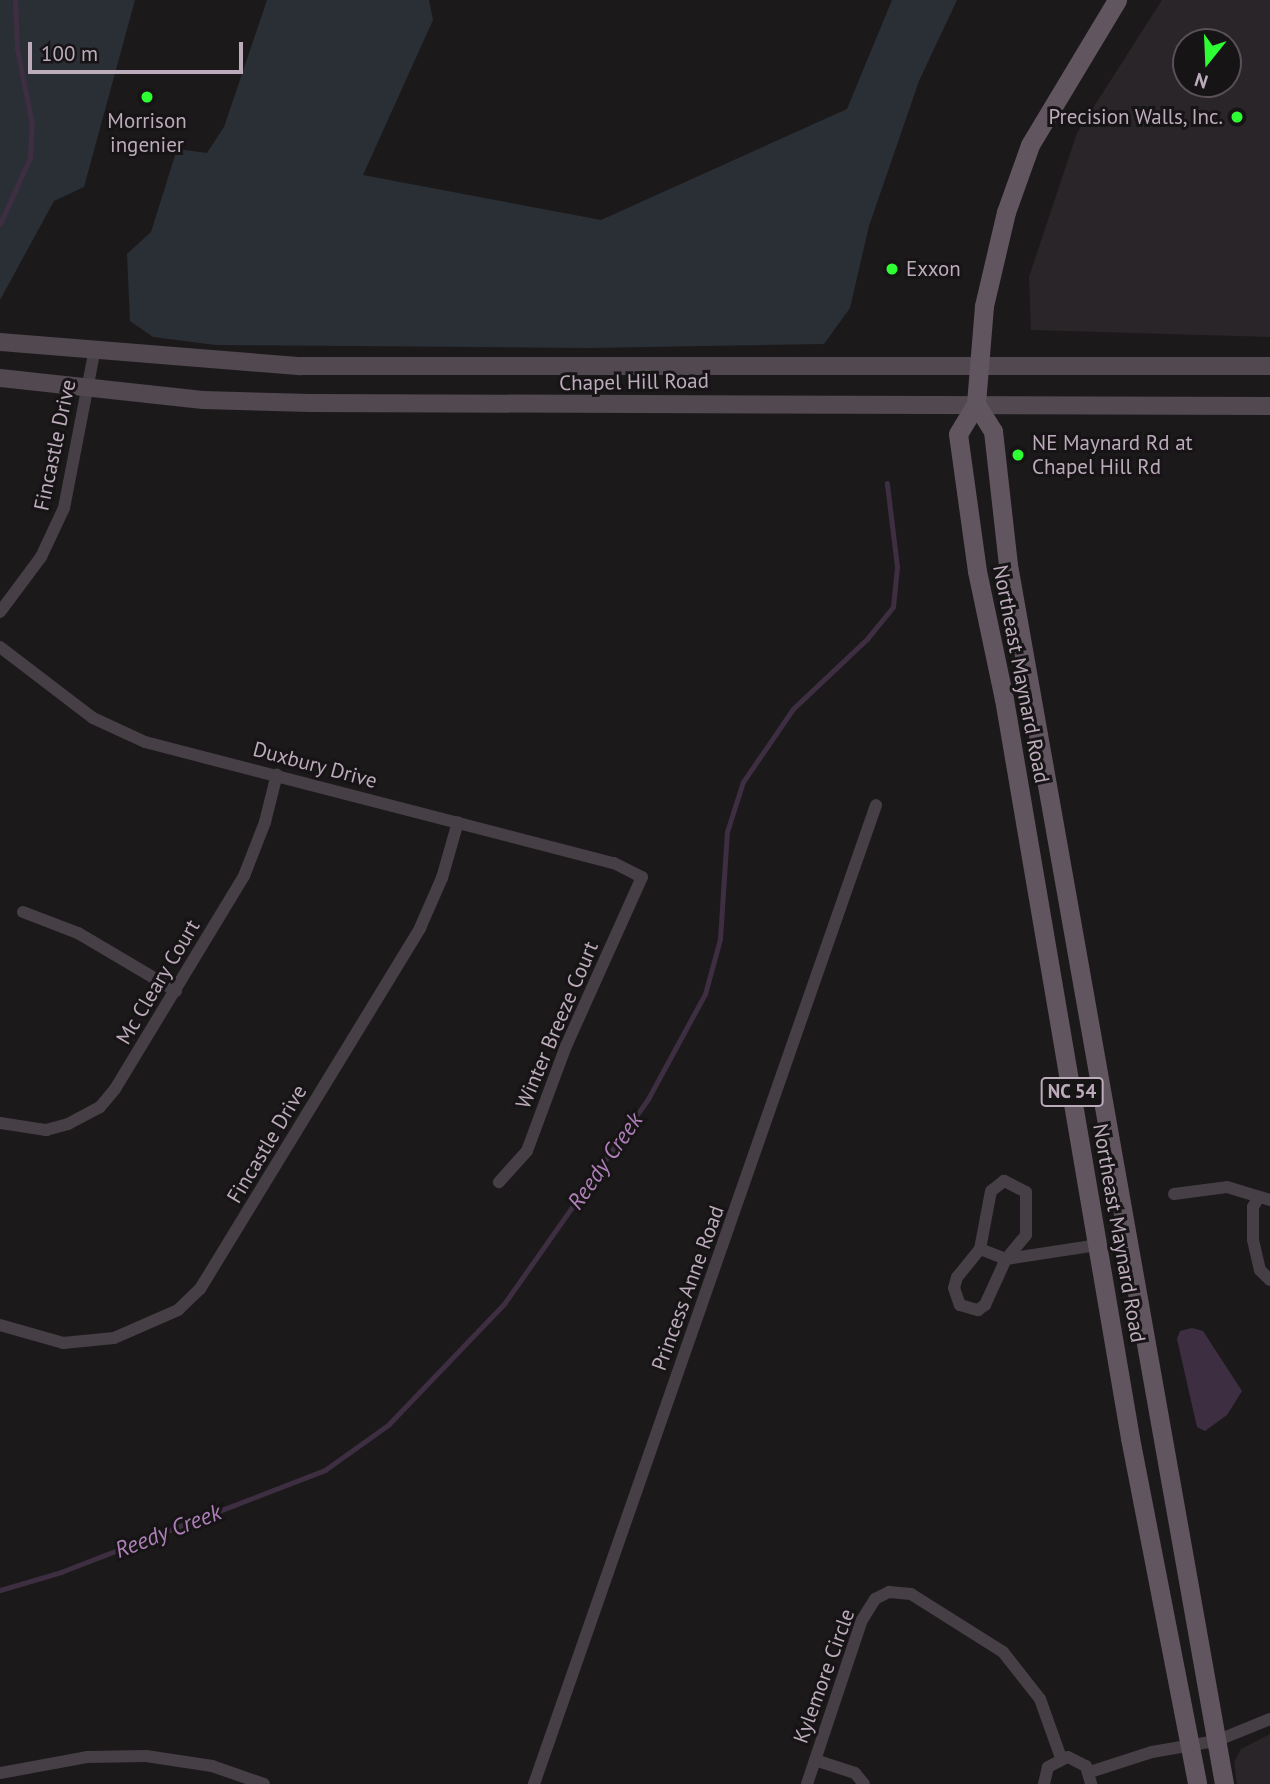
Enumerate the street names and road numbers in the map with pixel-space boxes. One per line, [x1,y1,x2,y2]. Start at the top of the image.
street label: Chapel Hill Road [559,368,709,396]
street label: Fincastle Drive [29,377,81,513]
street label: Northeast Maynard Road [987,563,1055,785]
street label: Duxbury Drive [250,736,380,794]
street label: Mc Cleary Court [111,915,205,1049]
street label: Winter Breeze Court [510,938,604,1112]
road number: NC 54 [1039,1076,1105,1108]
street label: Fincastle Drive [222,1080,312,1208]
street label: Northeast Maynard Road [1087,1122,1151,1344]
street label: Princess Anne Road [646,1202,730,1374]
street label: Kylemore Circle [788,1605,860,1747]

